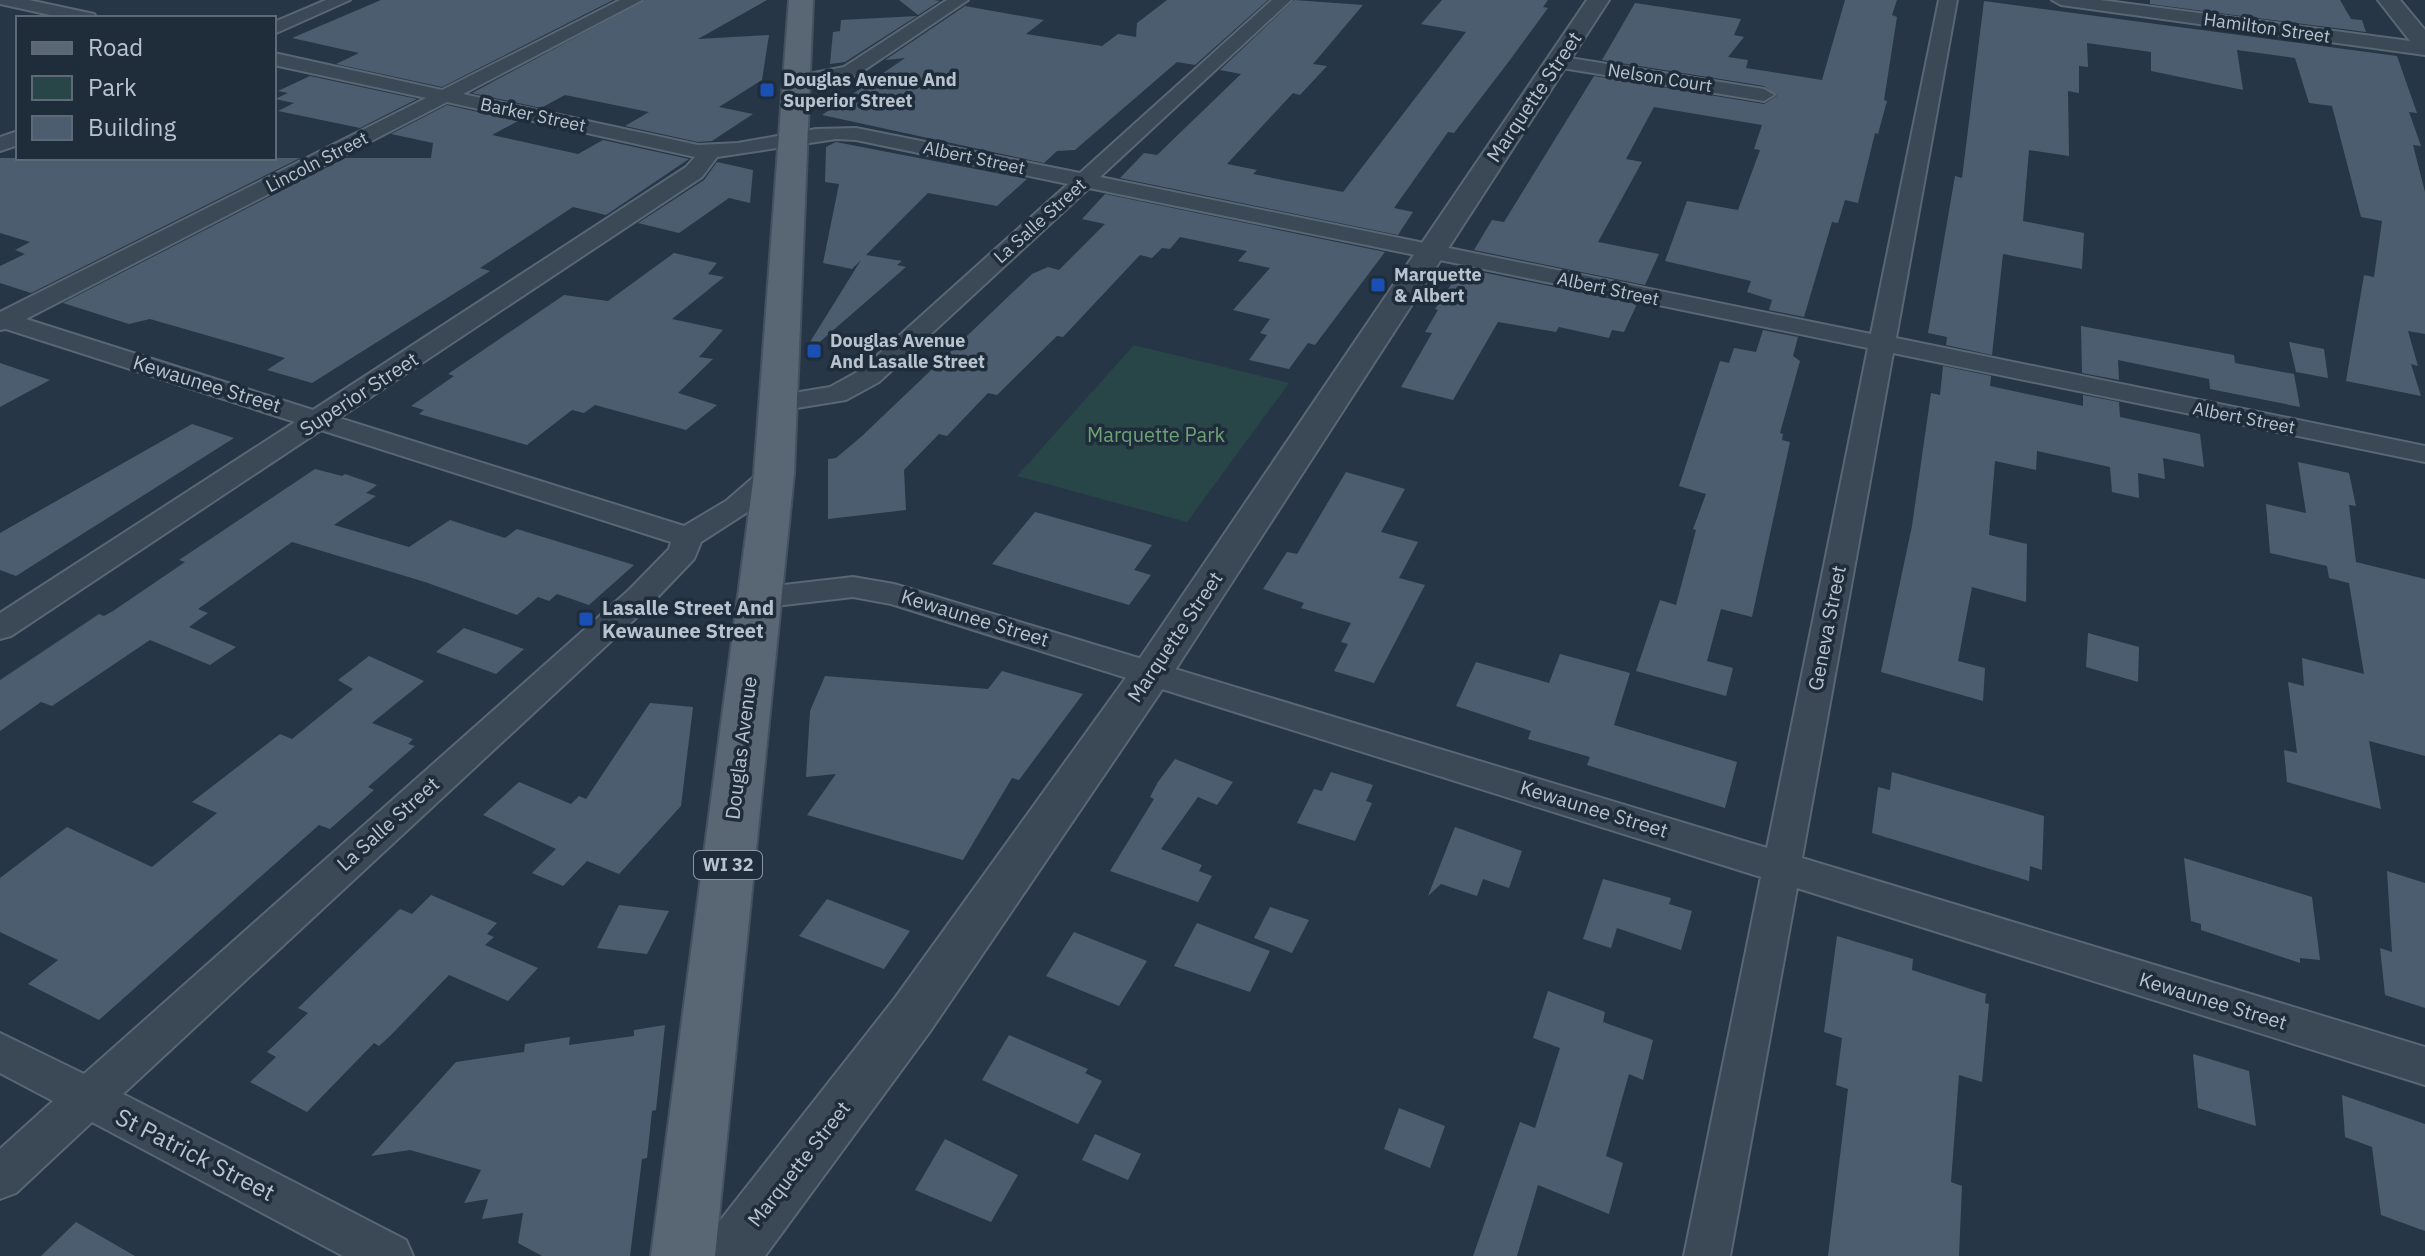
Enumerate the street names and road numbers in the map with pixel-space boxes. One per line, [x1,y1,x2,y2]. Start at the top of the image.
street label: Hamilton Street [2202,7,2332,48]
street label: Marquette Street [1480,26,1587,167]
street label: Nelson Court [1606,58,1714,97]
street label: Barker Street [478,92,588,137]
street label: Lincoln Street [262,126,372,197]
street label: Albert Street [921,136,1027,180]
street label: La Salle Street [989,173,1091,268]
street label: Albert Street [1555,267,1661,311]
street label: Superior Street [294,345,423,442]
street label: Kewaunee Street [130,348,284,419]
street label: Albert Street [2191,396,2297,439]
street label: Geneva Street [1801,563,1852,693]
street label: Marquette Street [1121,566,1228,707]
street label: Kewaunee Street [898,582,1052,653]
street label: Douglas Avenue [718,675,763,821]
street label: La Salle Street [331,770,445,877]
street label: Kewaunee Street [1517,773,1671,844]
road number: WI 32 [694,851,762,879]
street label: Kewaunee Street [2136,965,2290,1036]
street label: Marquette Street [741,1095,856,1232]
street label: St Patrick Street [110,1100,281,1208]

